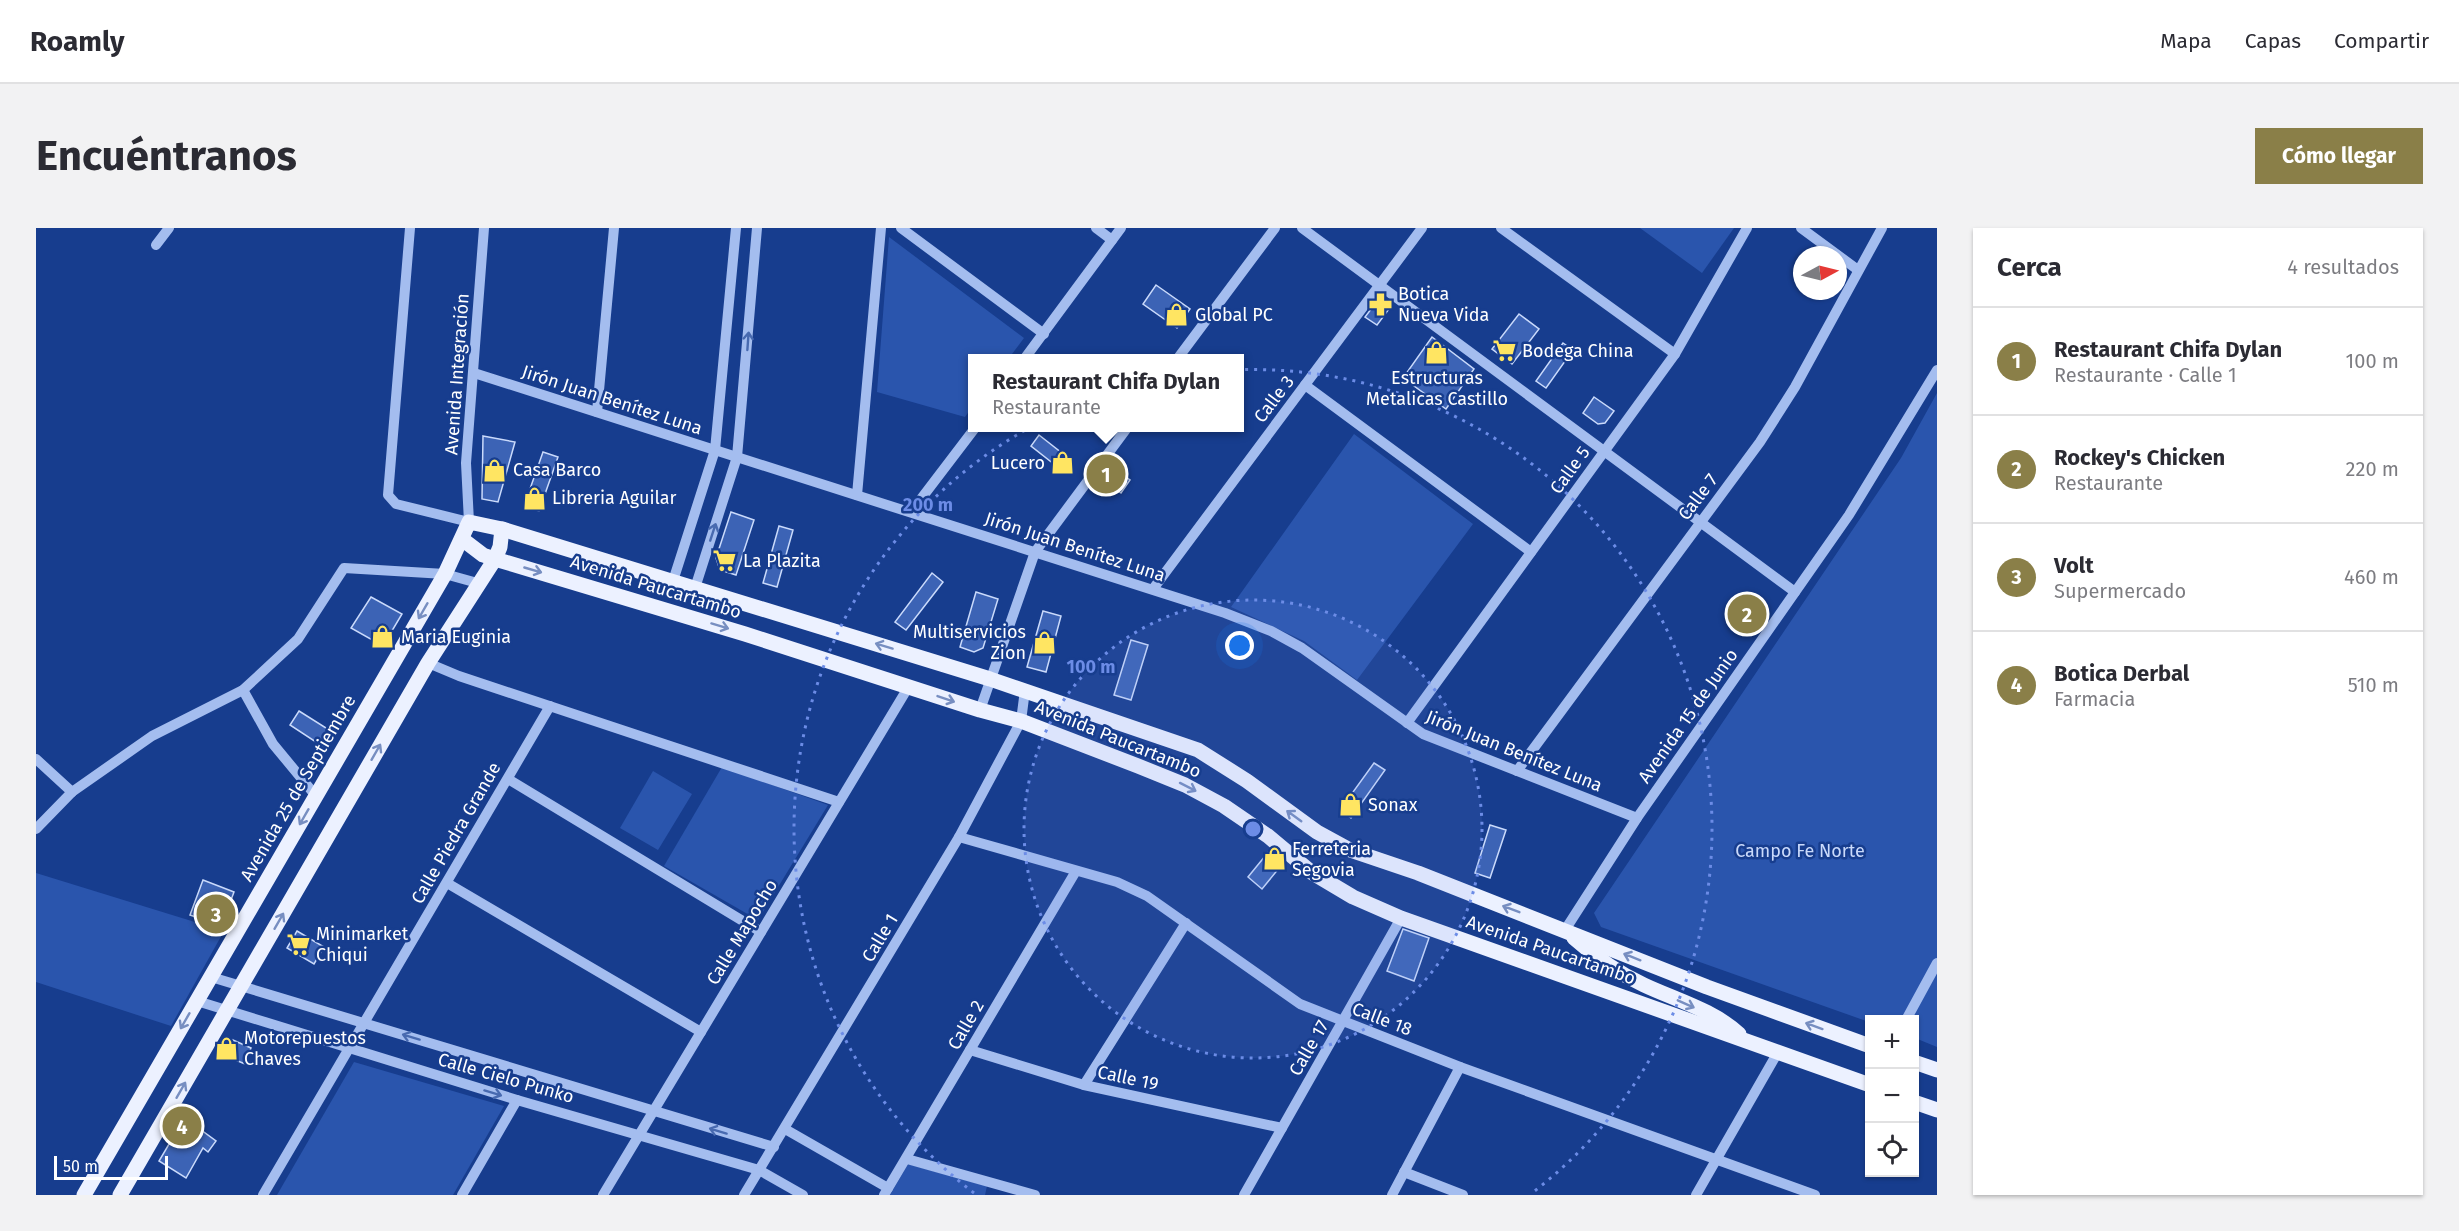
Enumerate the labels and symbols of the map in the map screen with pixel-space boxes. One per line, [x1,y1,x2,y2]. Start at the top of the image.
north arrow [1793,246,1847,300]
place label: Botica Nueva Vida [1398,283,1489,326]
pharmacy icon: Botica Nueva Vida [1367,291,1393,317]
street label: Avenida Integración [440,292,474,456]
shop icon: Global PC [1164,302,1190,328]
place label: Global PC [1195,304,1273,326]
one-way arrow [743,332,754,352]
supermarket icon: Bodega China [1491,338,1517,364]
shop icon: Estructuras Metalicas Castillo [1424,339,1450,365]
place label: Bodega China [1522,340,1633,362]
street label: Jirón Juan Benítez Luna [519,360,705,440]
place label: Estructuras Metalicas Castillo [1366,367,1508,410]
street label: Calle 3 [1249,371,1299,427]
street label: Calle 5 [1545,442,1595,498]
shop icon: Lucero [1050,450,1076,476]
place label: Lucero [991,452,1045,474]
pin: 1 [1086,452,1126,496]
shop icon: Casa Barco [482,457,508,483]
place label: Casa Barco [513,459,601,481]
street label: Calle 7 [1673,469,1723,525]
shop icon: Libreria Aguilar [521,485,547,511]
place label: Libreria Aguilar [552,487,677,509]
text: 200 m [903,494,953,516]
street label: Jirón Juan Benítez Luna [982,507,1168,587]
one-way arrow [709,523,720,542]
supermarket icon: La Plazita [712,548,738,574]
place label: La Plazita [743,550,821,572]
street label: Avenida Paucartambo [568,551,744,623]
one-way arrow [524,565,543,576]
pin: 2 [1728,592,1766,636]
one-way arrow [417,602,429,619]
one-way arrow [710,621,729,632]
place label: Multiservicios Zion [913,621,1026,664]
shop icon: Maria Euginia [370,624,396,650]
place label: Maria Euginia [401,626,511,648]
shop icon: Multiservicios Zion [1031,629,1057,655]
your location [1225,631,1254,660]
one-way arrow [875,640,894,651]
street label: Avenida 15 de Junio [1633,645,1743,787]
text: 100 m [1067,656,1115,678]
street label: Avenida 25 de Septiembre [235,691,361,885]
one-way arrow [936,694,955,705]
street label: Avenida Paucartambo [1032,696,1204,782]
street label: Jirón Juan Benítez Luna [1423,706,1605,796]
one-way arrow [371,744,383,761]
street label: Calle Piedra Grande [406,758,506,908]
one-way arrow [1179,781,1196,793]
shop icon: Sonax [1337,792,1363,818]
place label: Sonax [1368,794,1418,816]
one-way arrow [298,808,310,825]
one-way arrow [1287,809,1303,822]
centre of rings [1243,819,1263,839]
place label: Ferreteria Segovia [1292,838,1371,881]
park label: Campo Fe Norte [1735,840,1865,862]
shop icon: Ferreteria Segovia [1261,846,1287,872]
street label: Calle Mapocho [702,875,782,989]
pin: 3 [196,892,236,936]
one-way arrow [1502,903,1521,914]
street label: Calle 1 [857,910,903,966]
street label: Avenida Paucartambo [1463,911,1639,989]
one-way arrow [273,913,285,930]
place label: Minimarket Chiqui [316,923,409,966]
supermarket icon: Minimarket Chiqui [285,931,311,957]
one-way arrow [1623,951,1642,962]
street label: Calle 2 [943,996,989,1054]
street label: Calle 18 [1349,998,1415,1040]
one-way arrow [1677,999,1695,1010]
one-way arrow [179,1012,191,1029]
street label: Calle 17 [1284,1016,1334,1080]
one-way arrow [1806,1020,1824,1031]
place label: Motorepuestos Chaves [244,1027,366,1070]
one-way arrow [402,1031,421,1042]
shop icon: Motorepuestos Chaves [213,1035,239,1061]
street label: Calle Cielo Punko [435,1048,577,1108]
street label: Calle 19 [1095,1061,1161,1095]
one-way arrow [175,1082,187,1099]
one-way arrow [483,1088,502,1099]
pin: 4 [162,1104,202,1148]
one-way arrow [709,1125,728,1136]
scale bar [54,1153,168,1180]

